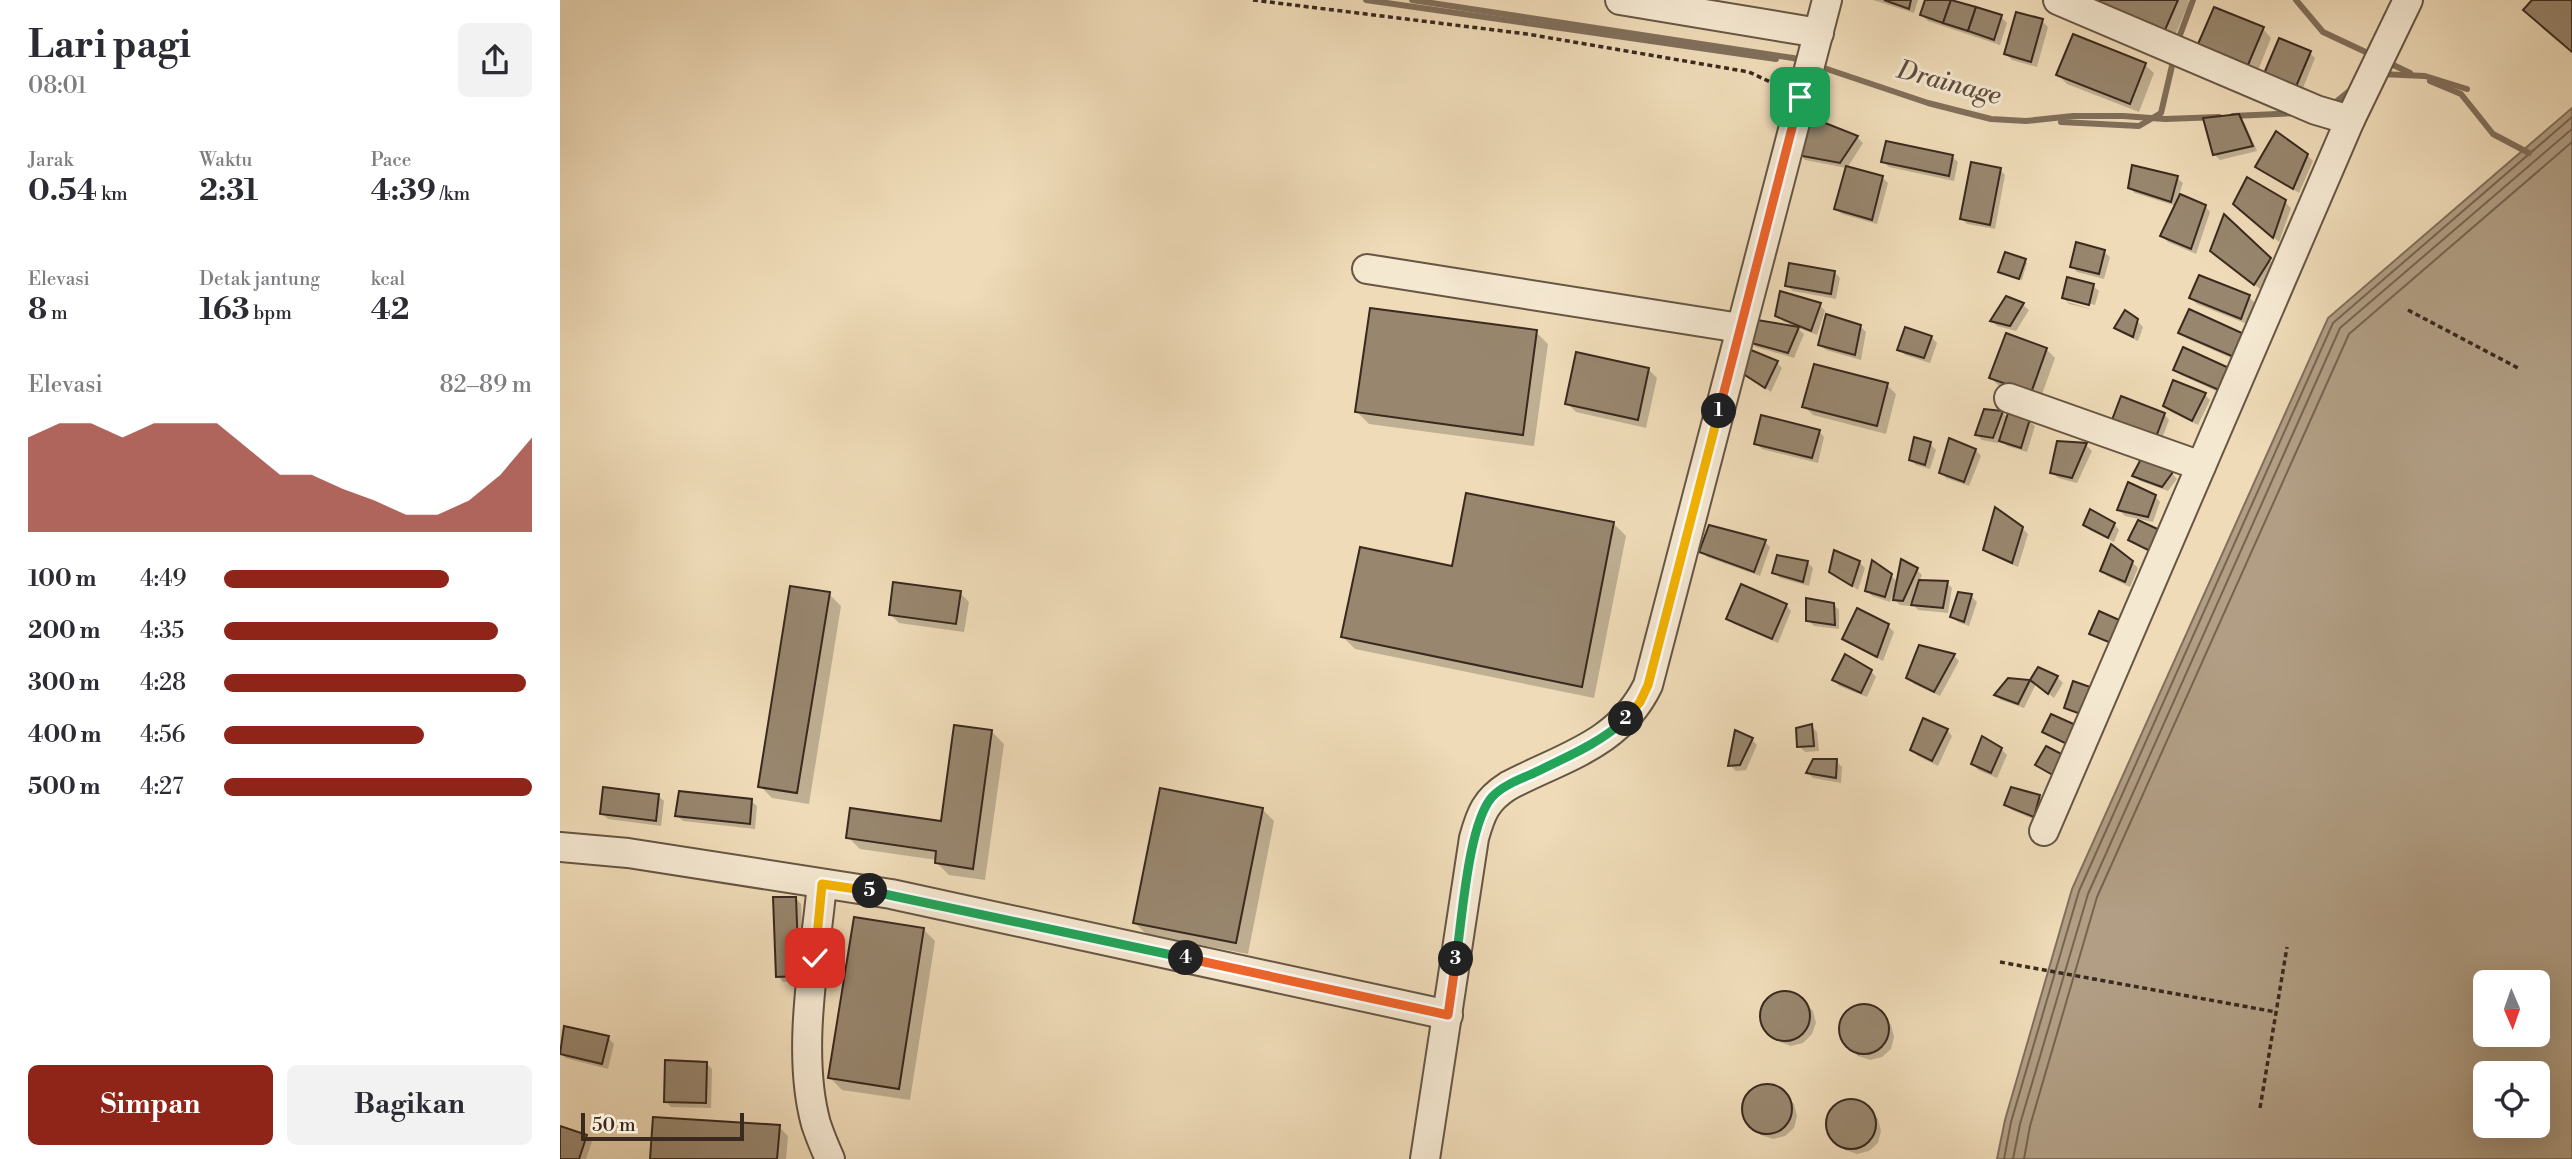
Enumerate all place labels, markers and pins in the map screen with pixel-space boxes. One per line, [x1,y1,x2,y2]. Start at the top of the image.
pin [1770,67,1830,127]
pin: 1 [1702,394,1736,428]
pin: 2 [1608,702,1644,736]
pin: 5 [852,874,888,908]
pin [785,928,845,988]
pin: 4 [1168,940,1204,976]
pin: 3 [1438,942,1474,976]

